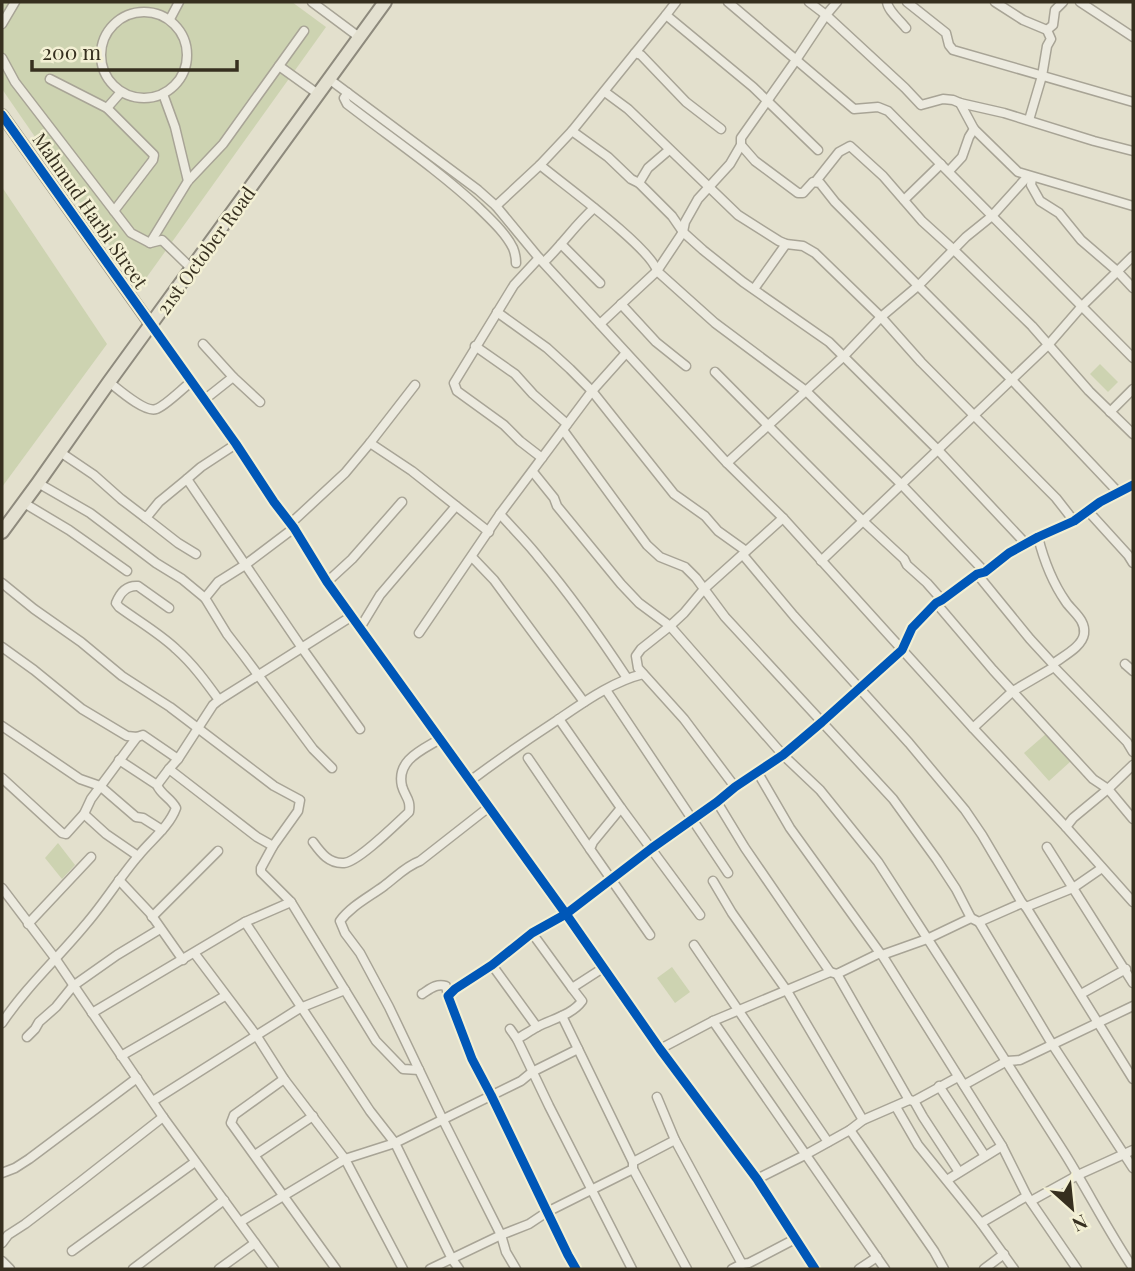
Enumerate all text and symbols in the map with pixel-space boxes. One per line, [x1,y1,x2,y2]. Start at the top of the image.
scale bar [32,28,236,72]
text: 200 m [42,37,101,65]
street label: Mahmud Harbi Street [27,127,155,293]
street label: 21st October Road [150,181,260,319]
north arrow [1037,1173,1107,1243]
text: N [1068,1209,1092,1239]

